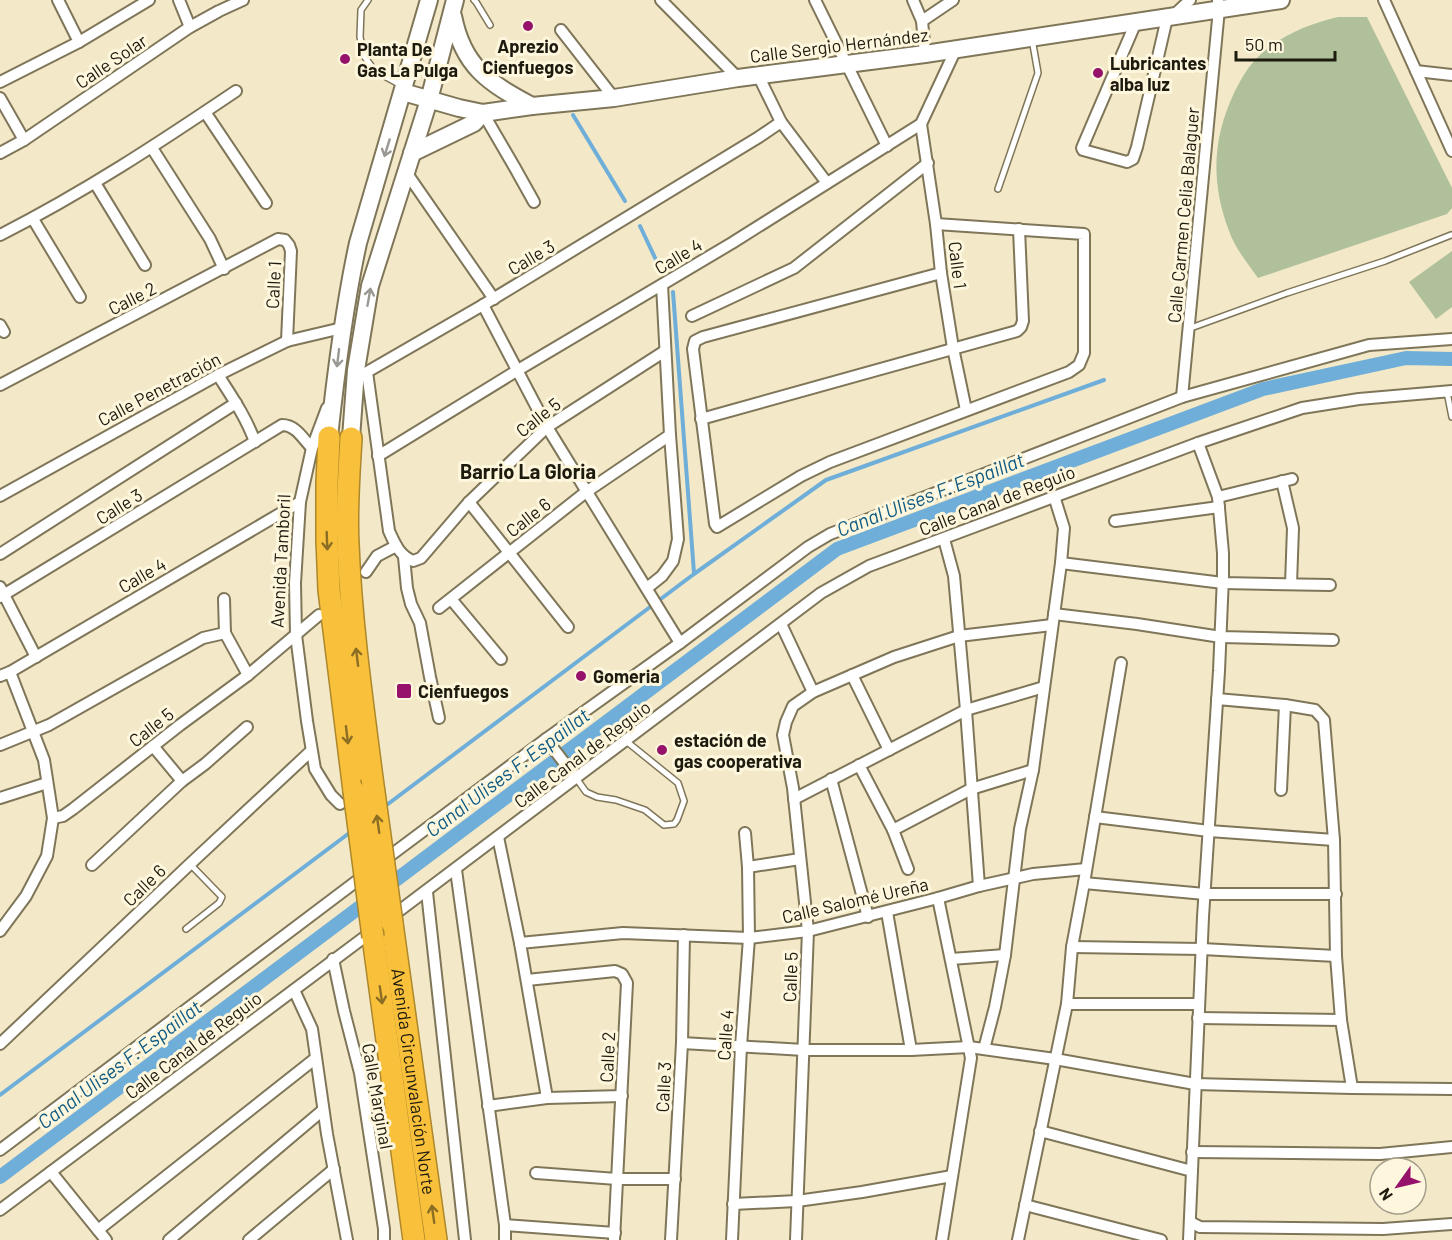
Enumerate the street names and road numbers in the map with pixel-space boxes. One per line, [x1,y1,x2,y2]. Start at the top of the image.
street label: Calle Sergio Hernández [749,23,929,67]
street label: Calle Solar [71,29,151,93]
street label: Calle Carmen Celia Balaguer [1163,106,1203,324]
street label: Calle 4 [650,233,706,279]
street label: Calle 3 [504,235,558,279]
street label: Calle 1 [944,240,972,290]
street label: Calle 1 [261,261,285,309]
street label: Calle 2 [104,277,160,319]
street label: Calle Penetración [94,347,224,431]
street label: Calle 5 [511,393,565,441]
street label: Calle Canal de Reguio [916,460,1078,540]
street label: Calle 3 [92,483,146,529]
street label: Calle 6 [501,493,555,541]
street label: Avenida Tamboril [266,494,294,628]
street label: Calle 4 [114,553,170,597]
street label: Calle Canal de Reguio [509,695,655,813]
street label: Calle 5 [124,703,178,751]
street label: Calle 6 [118,859,170,911]
street label: Calle Salomé Ureña [780,872,930,928]
street label: Calle 5 [778,951,802,1003]
street label: Avenida Circunvalación Norte [387,967,441,1196]
street label: Calle Canal de Reguio [120,986,266,1104]
street label: Calle 4 [712,1009,738,1061]
street label: Calle 2 [595,1031,619,1083]
street label: Calle Marginal [358,1041,398,1151]
street label: Calle 3 [651,1061,675,1113]

